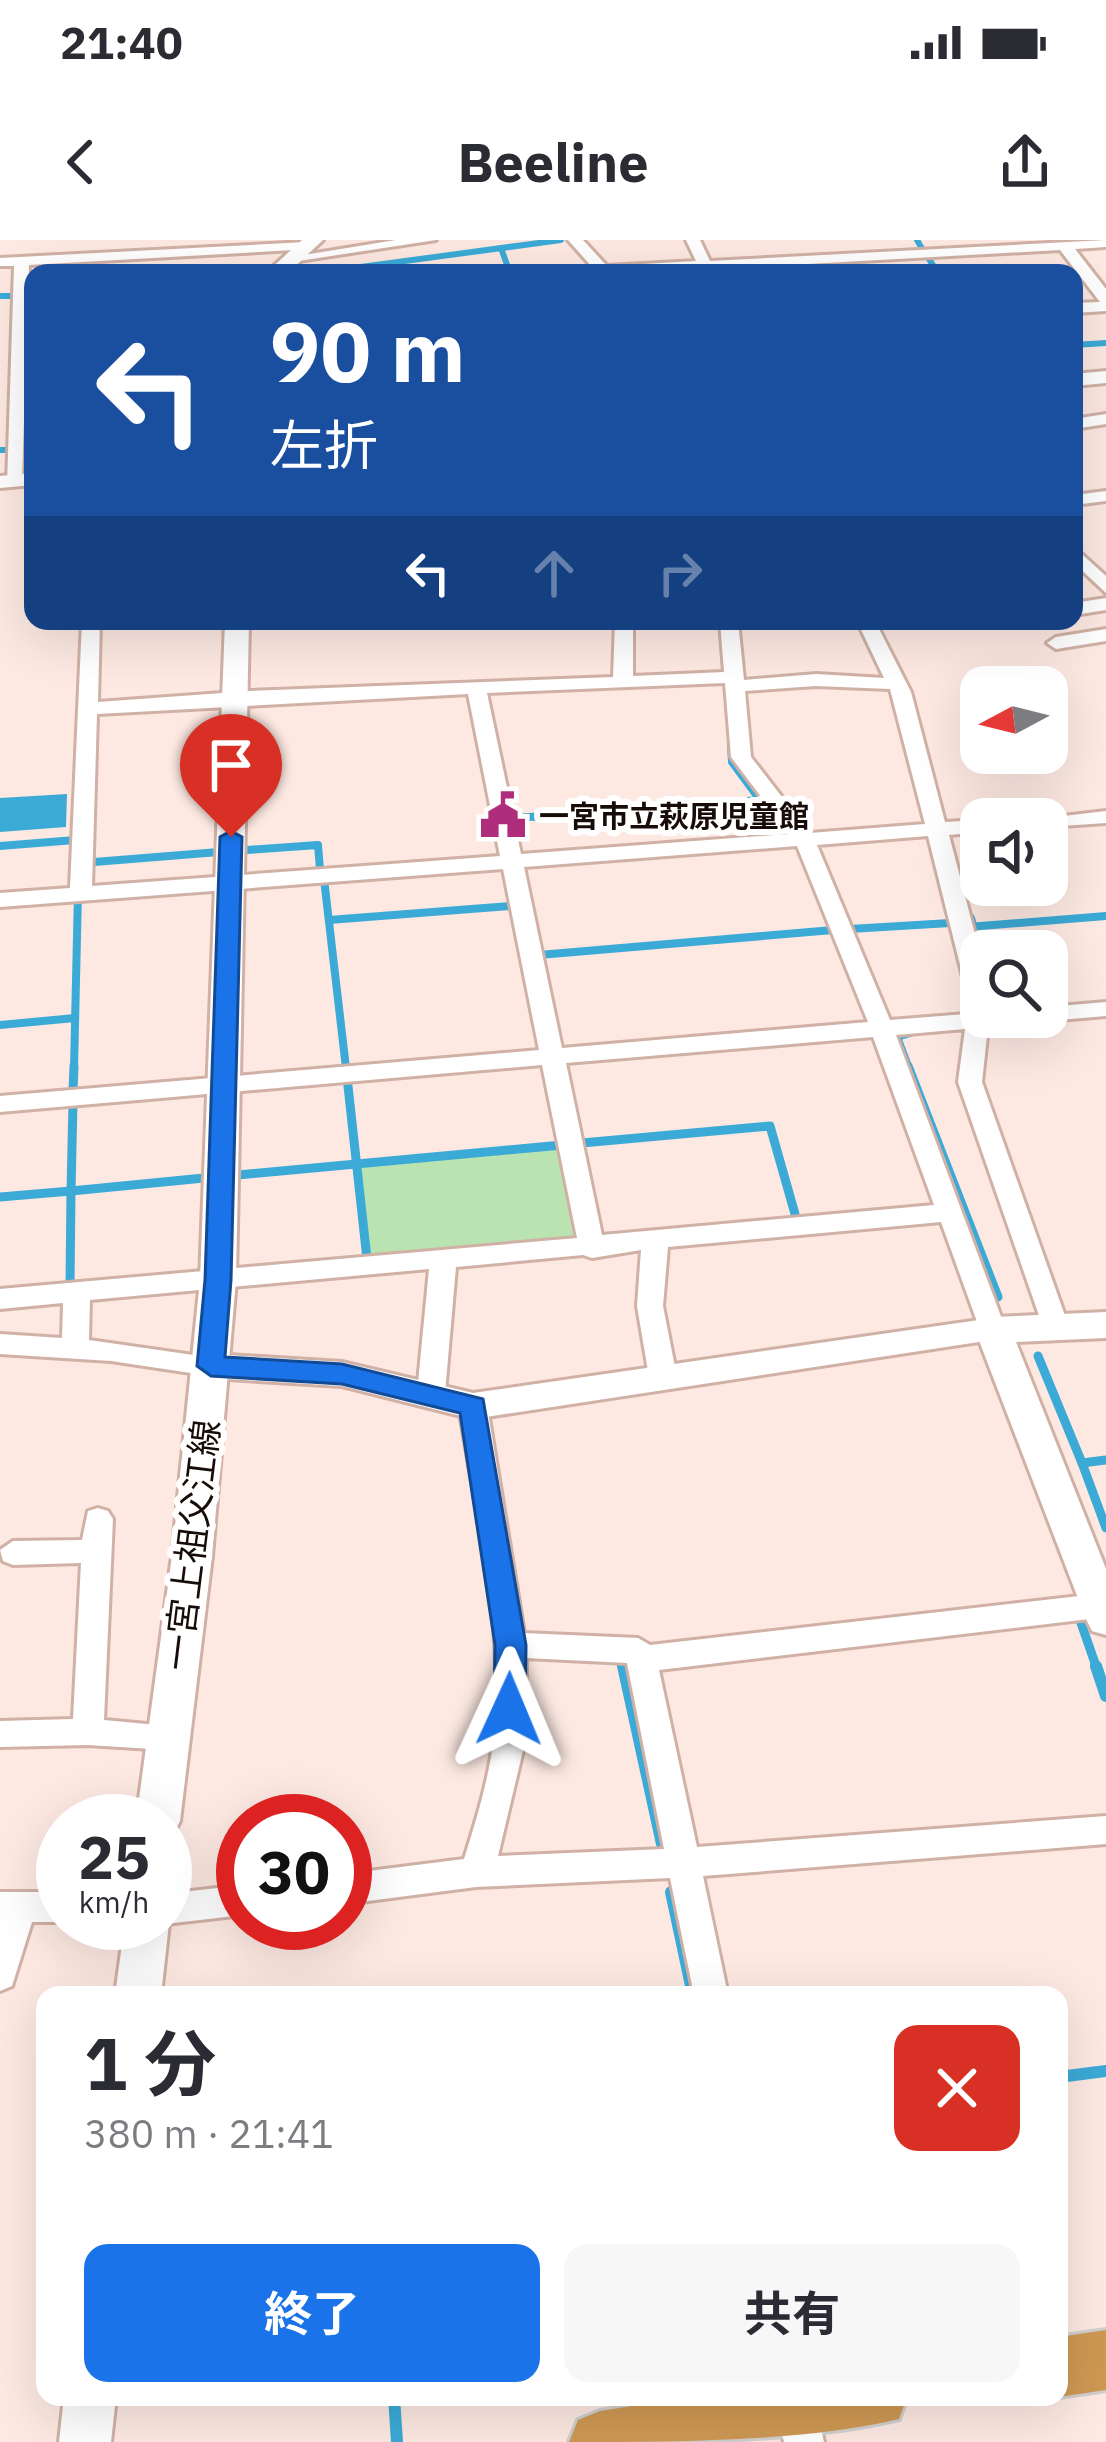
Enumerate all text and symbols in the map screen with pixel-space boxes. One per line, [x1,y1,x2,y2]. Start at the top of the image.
text: 21:40 [60,13,183,71]
text: Beeline [457,127,649,197]
icon: back [48,129,114,195]
icon: share [992,129,1058,195]
text: 90 m [270,296,466,405]
icon: left [72,312,228,468]
text: 左折 [270,410,378,480]
icon: left [395,540,461,606]
icon: ahead [521,540,587,606]
icon: right [647,540,713,606]
north arrow [960,666,1068,774]
map controls [960,666,1068,1038]
pin [180,714,282,837]
icon: arrive [198,732,264,798]
public building icon: 一宮市立萩原児童館 [478,790,528,840]
place label: 一宮市立萩原児童館 [539,796,809,835]
button: sound [960,798,1068,906]
button: search [960,930,1068,1038]
street label: 一宮上祖父江線 [152,1417,230,1673]
position arrow [446,1646,572,1772]
speed limit sign: 30 [216,1794,372,1950]
text: 25 [78,1817,150,1896]
text: km/h [79,1882,149,1921]
text: 1 分 [84,2016,216,2110]
button: close [894,2025,1020,2151]
text: 380 m · 21:41 [84,2108,334,2159]
button: 終了 [84,2244,540,2382]
button: 共有 [564,2244,1020,2382]

